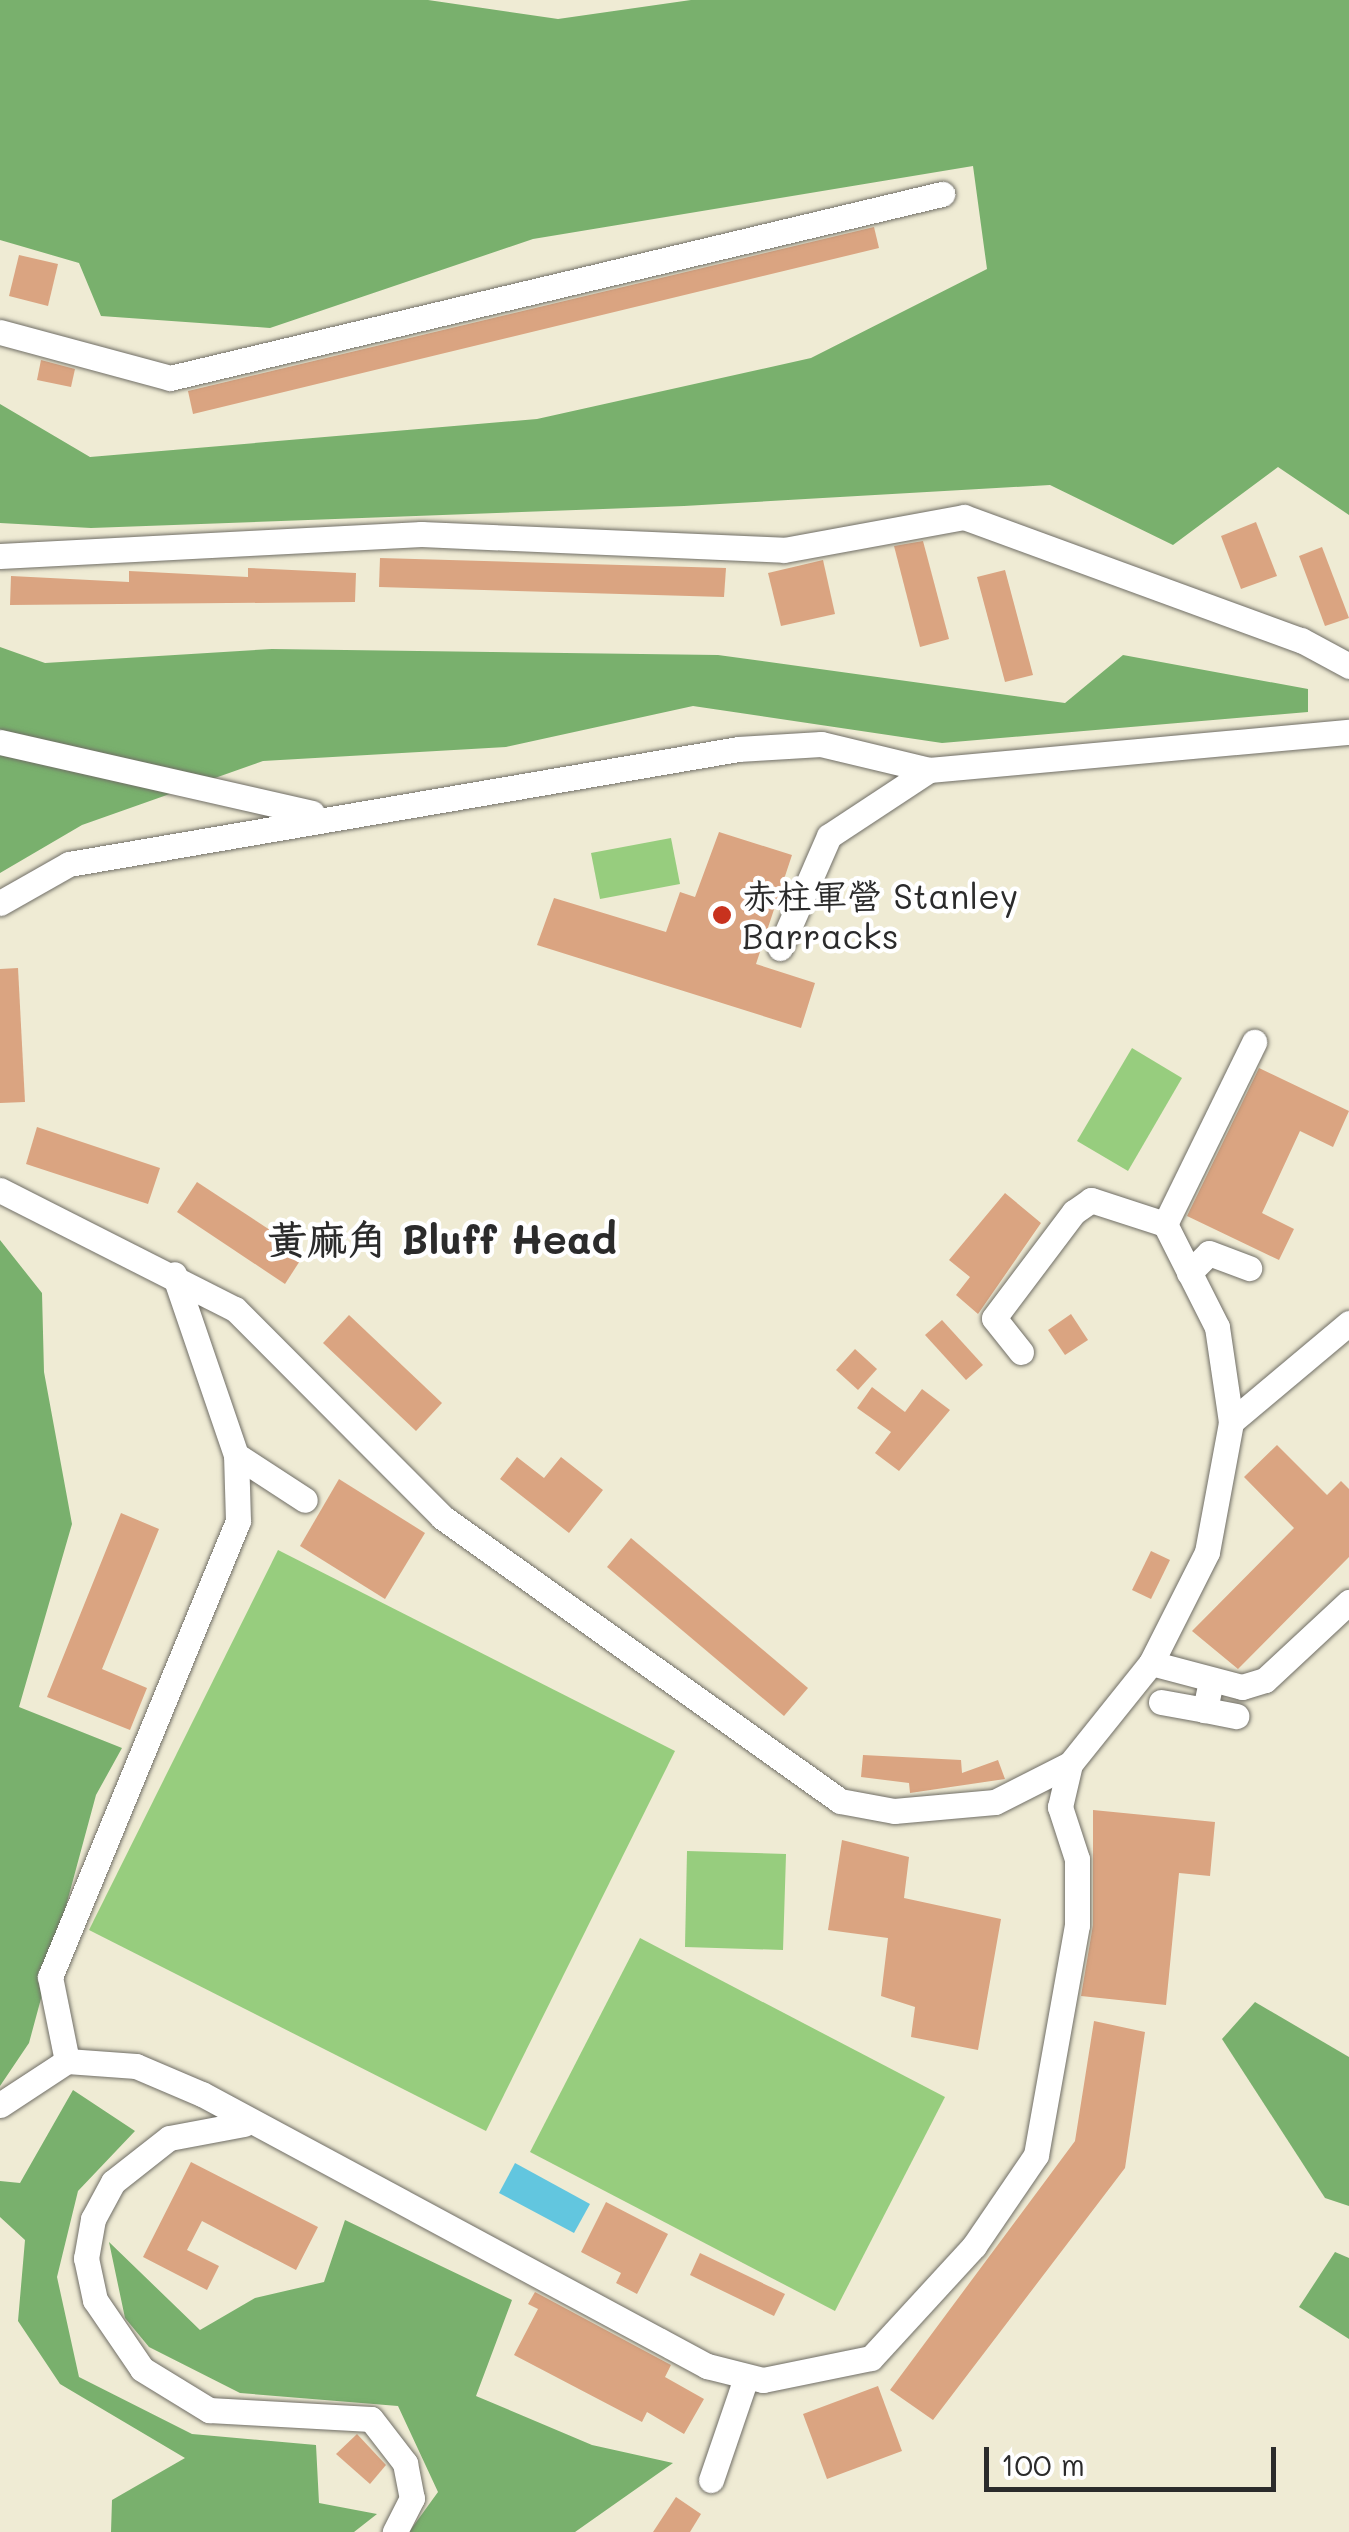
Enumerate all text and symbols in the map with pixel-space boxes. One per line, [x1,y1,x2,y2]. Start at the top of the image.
place label: 赤柱軍營 Stanley Barracks [742,874,1018,956]
marker: 赤柱軍營 Stanley Barracks [711,904,733,926]
district label: 黃麻角 Bluff Head [267,1214,617,1262]
scale bar [989,2427,1282,2489]
text: 100 m [1001,2444,1085,2484]

